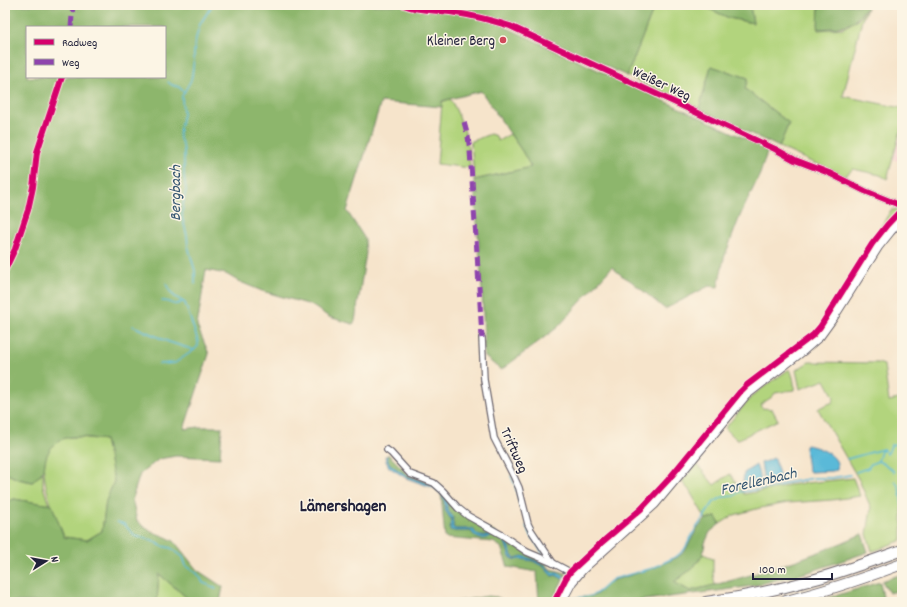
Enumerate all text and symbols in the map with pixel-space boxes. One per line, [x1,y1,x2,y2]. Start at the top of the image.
legend [26,26,166,78]
place label: Kleiner Berg [427,31,495,53]
text: Radweg [62,35,97,52]
marker: Kleiner Berg [498,35,508,45]
text: Weg [62,55,79,72]
street label: Weißer Weg [628,62,694,108]
water label: Bergbach [165,164,188,221]
street label: Triftweg [493,424,533,477]
water label: Forellenbach [718,462,800,502]
district label: Lämershagen [300,496,386,520]
north arrow [26,541,66,581]
text: N [45,555,62,564]
scale bar [753,555,832,581]
text: 100 m [759,562,786,579]

